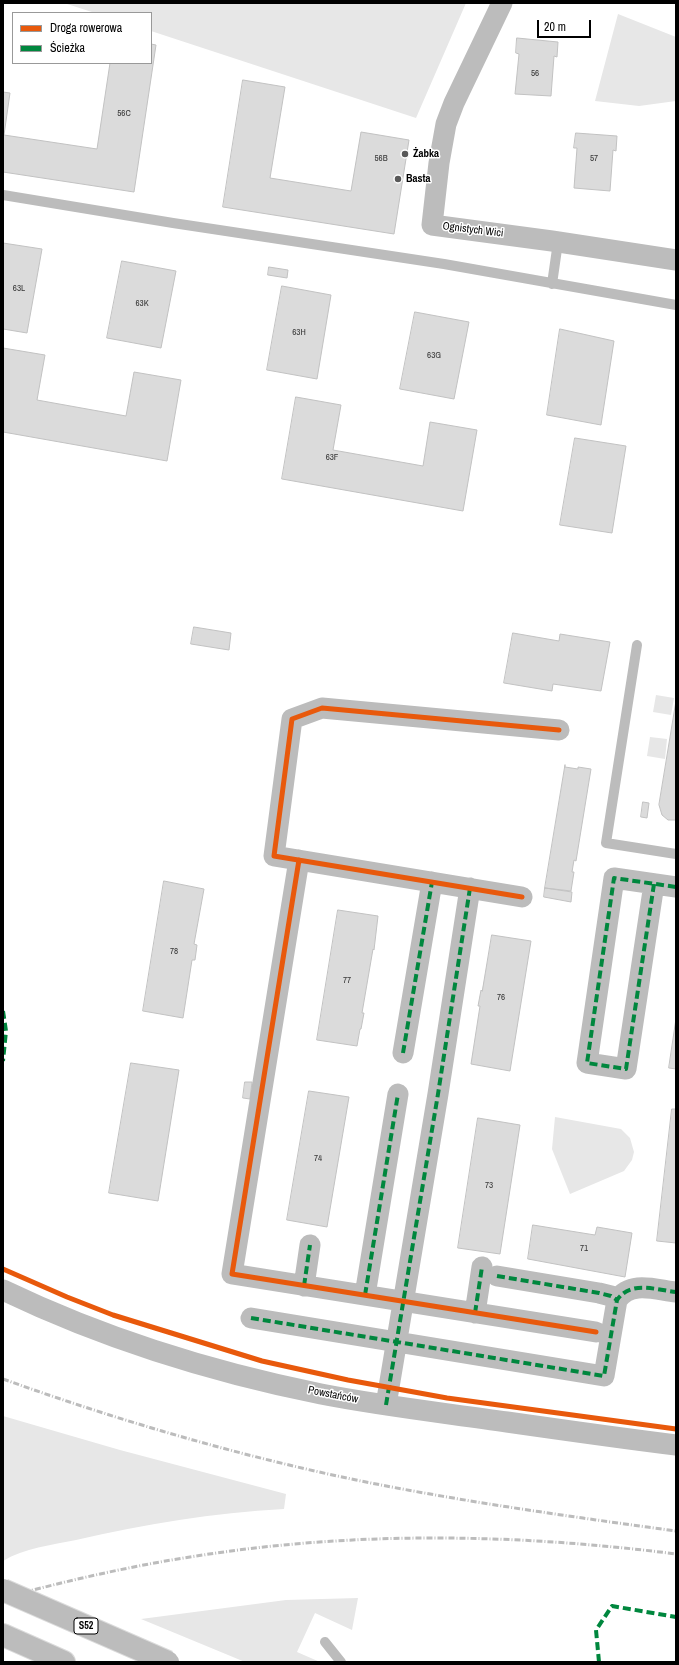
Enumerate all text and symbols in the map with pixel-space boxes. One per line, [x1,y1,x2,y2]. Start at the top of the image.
legend [12,12,152,64]
scale bar [539,12,593,38]
text: 20 m [544,19,566,35]
text: Droga rowerowa [50,20,122,36]
text: Ścieżka [50,40,85,56]
house number: 56 [531,69,539,79]
house number: 56C [117,109,131,119]
place label: Żabka [413,147,439,161]
marker: Żabka [400,149,410,159]
house number: 56B [374,154,388,164]
house number: 57 [590,154,598,164]
place label: Basta [406,172,431,186]
marker: Basta [393,174,403,184]
street label: Ognistych Wici [442,220,504,240]
house number: 63L [13,284,25,294]
house number: 63K [135,299,149,309]
house number: 63H [292,328,306,338]
house number: 63G [427,351,441,361]
house number: 63F [326,453,338,463]
house number: 78 [170,947,178,957]
house number: 77 [343,976,351,986]
house number: 76 [497,993,505,1003]
house number: 74 [314,1154,322,1164]
house number: 73 [485,1181,493,1191]
house number: 71 [580,1244,588,1254]
street label: Powstańców [307,1384,359,1406]
road number: S52 [74,1618,98,1634]

